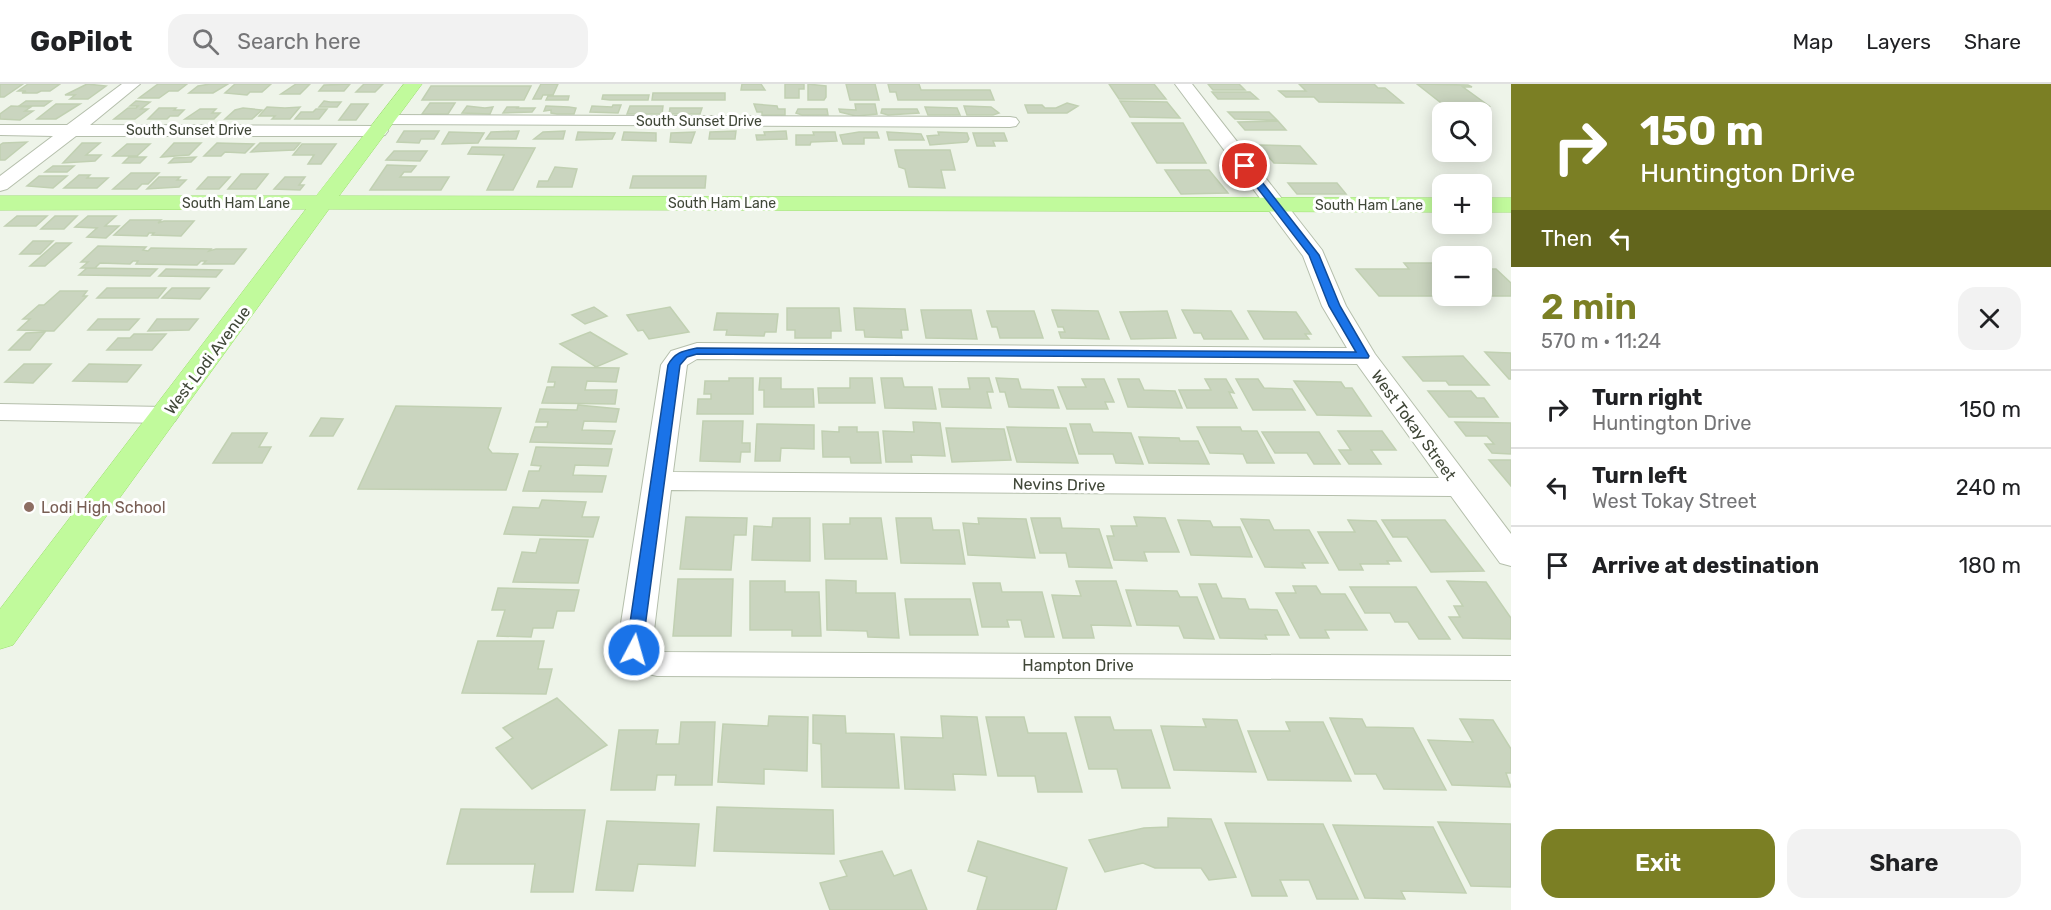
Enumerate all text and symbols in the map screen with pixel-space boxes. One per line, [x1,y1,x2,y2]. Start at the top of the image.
search box [168,14,588,68]
text: GoPilot [30,25,132,58]
icon: search [189,25,222,58]
text: Search here [237,28,361,55]
text: Map [1792,29,1833,54]
text: Layers [1866,29,1931,54]
text: Share [1964,29,2021,54]
map controls [1432,102,1492,306]
button: search [1432,102,1492,162]
text: 150 m [1640,106,1764,156]
icon: right [1541,108,1619,186]
street label: South Sunset Drive [636,113,762,130]
street label: South Sunset Drive [126,122,252,139]
pin [1219,140,1270,191]
icon: arrive [1228,149,1261,182]
text: Huntington Drive [1640,157,1855,189]
button: + [1432,174,1492,234]
street label: South Ham Lane [182,195,290,212]
street label: South Ham Lane [668,195,776,212]
street label: South Ham Lane [1315,197,1423,214]
icon: left [1604,222,1637,255]
text: Then [1541,225,1592,252]
button: − [1432,246,1492,306]
text: 2 min [1541,285,1637,328]
button: close [1958,287,2021,350]
street label: West Lodi Avenue [160,302,254,418]
text: 570 m · 11:24 [1541,329,1661,353]
street label: West Tokay Street [1367,366,1460,484]
text: Turn right [1592,384,1702,411]
icon: right [1541,393,1574,426]
text: 150 m [1960,396,2021,423]
text: Huntington Drive [1592,411,1751,435]
text: Turn left [1592,462,1687,489]
icon: left [1541,471,1574,504]
street label: Nevins Drive [1012,474,1106,495]
text: 240 m [1956,474,2021,501]
text: West Tokay Street [1592,489,1757,513]
place label: Lodi High School [41,498,166,517]
marker: Lodi High School [22,500,36,514]
icon: arrive [1541,549,1574,582]
text: Arrive at destination [1592,552,1819,579]
text: 180 m [1959,552,2021,579]
position arrow [602,618,666,682]
street label: Hampton Drive [1022,656,1134,675]
button: Exit [1541,829,1775,898]
button: Share [1787,829,2021,898]

